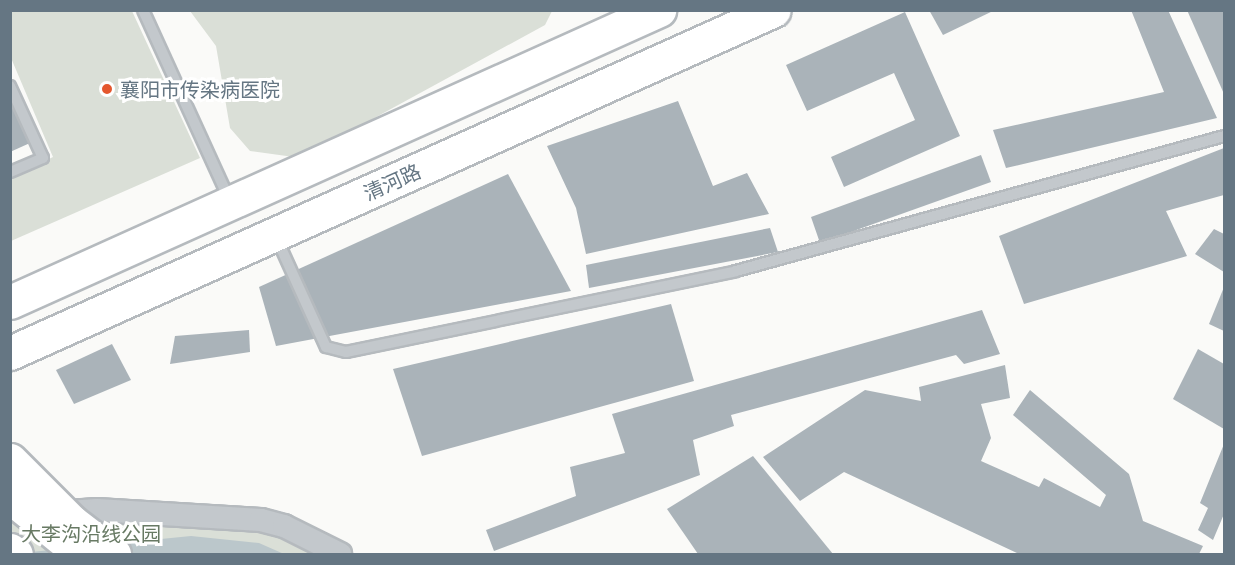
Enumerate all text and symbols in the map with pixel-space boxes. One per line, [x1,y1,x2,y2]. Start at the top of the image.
place label: 襄阳市传染病医院 [120,77,280,101]
marker: 襄阳市传染病医院 [98,80,116,98]
street label: 清河路 [360,159,424,205]
park label: 大李沟沿线公园 [21,521,161,545]

